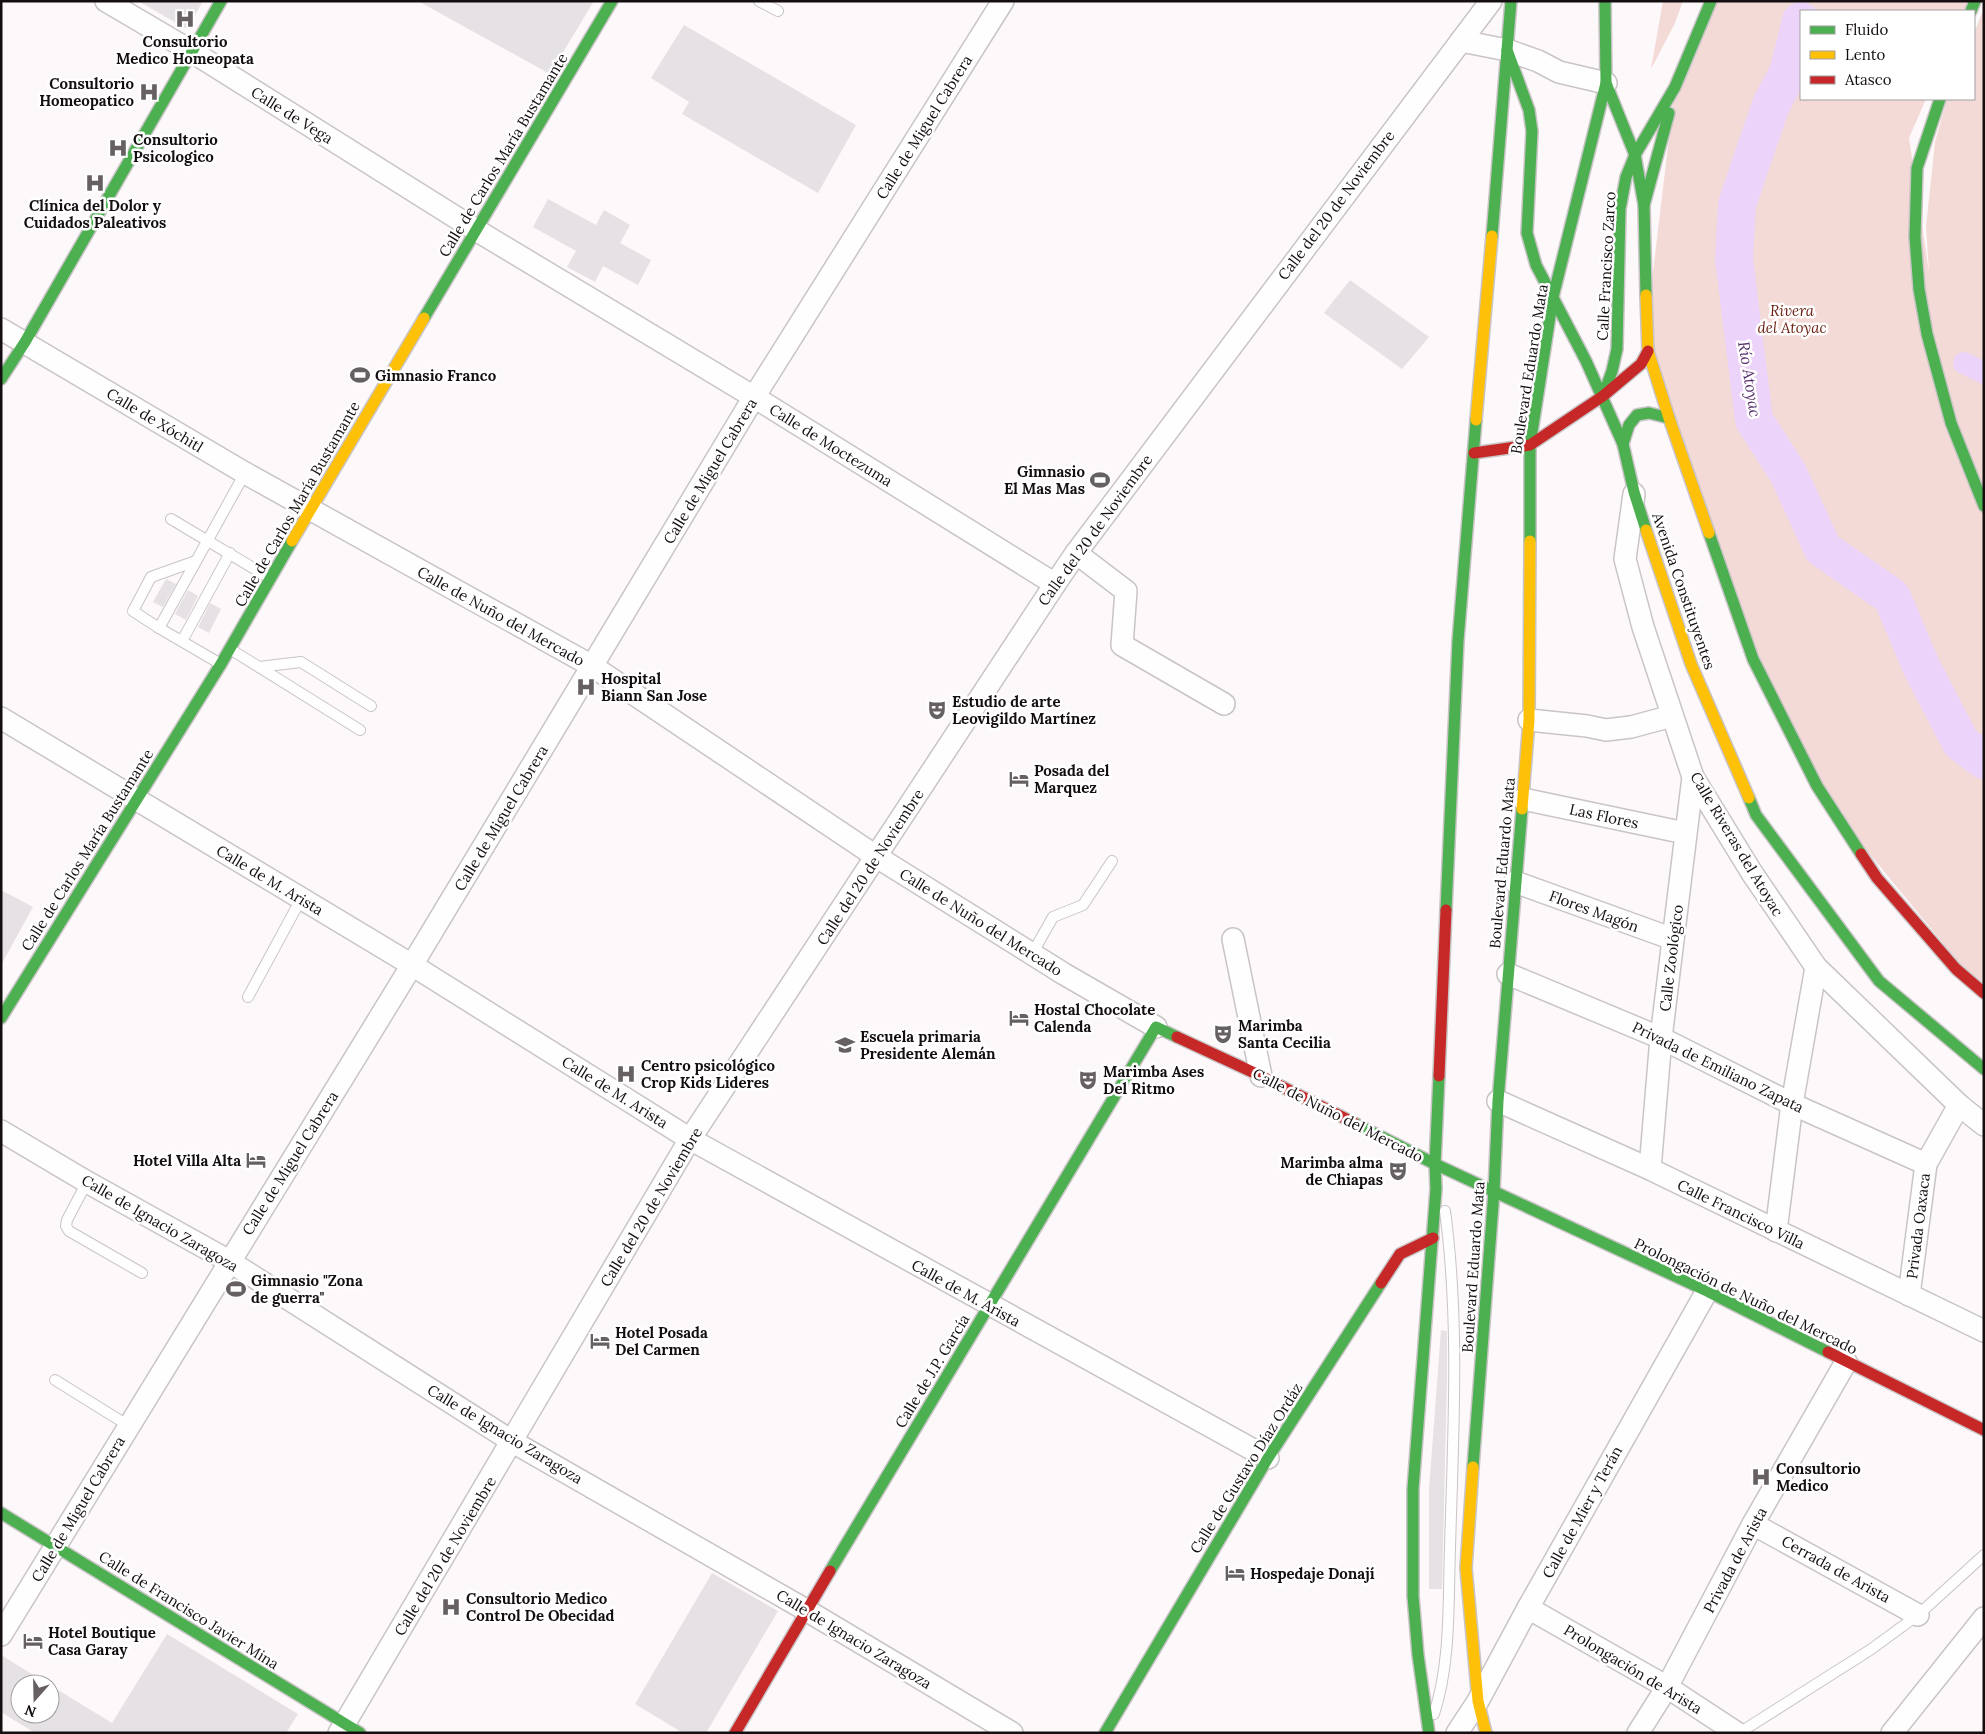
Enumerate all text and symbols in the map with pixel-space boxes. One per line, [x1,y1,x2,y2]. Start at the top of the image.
hospital icon: Consultorio Medico Homeopata [174,8,196,30]
legend [1800,10,1975,100]
text: Fluido [1845,20,1888,39]
place label: Consultorio Medico Homeopata [116,32,254,68]
text: Lento [1845,45,1886,64]
street label: Calle de Carlos María Bustamante [434,50,572,260]
street label: Calle de Miguel Cabrera [872,51,976,203]
text: Atasco [1844,70,1892,89]
place label: Consultorio Homeopatico [39,74,135,110]
hospital icon: Consultorio Homeopatico [138,81,160,103]
street label: Calle de Vega [248,82,337,148]
street label: Calle del 20 de Noviembre [1273,126,1399,284]
place label: Consultorio Psicologico [133,130,218,166]
hospital icon: Consultorio Psicologico [107,137,129,159]
hospital icon: Clínica del Dolor y Cuidados Paleativos [84,172,106,194]
street label: Calle Francisco Zarco [1593,191,1619,341]
place label: Clínica del Dolor y Cuidados Paleativos [24,196,166,232]
street label: Boulevard Eduardo Mata [1506,282,1552,455]
park label: Rivera del Atoyac [1757,301,1827,337]
water label: Río Atoyac [1734,340,1766,418]
sports icon: Gimnasio Franco [349,364,371,386]
place label: Gimnasio Franco [375,366,497,385]
street label: Calle de Xóchitl [103,384,207,456]
street label: Calle de Miguel Cabrera [659,395,761,547]
street label: Calle de Carlos María Bustamante [230,398,364,610]
street label: Calle de Moctezuma [766,399,896,491]
street label: Calle del 20 de Noviembre [1034,451,1156,609]
place label: Gimnasio El Mas Mas [1004,462,1086,498]
sports icon: Gimnasio El Mas Mas [1089,469,1111,491]
street label: Avenida Constituyentes [1648,509,1720,672]
street label: Calle de Nuño del Mercado [414,562,588,670]
place label: Hospital Biann San Jose [601,669,707,705]
hospital icon: Hospital Biann San Jose [575,676,597,698]
place label: Estudio de arte Leovigildo Martínez [952,692,1096,728]
theatre icon: Estudio de arte Leovigildo Martínez [926,699,948,721]
street label: Calle de Miguel Cabrera [450,742,552,894]
street label: Calle de Carlos María Bustamante [17,746,157,954]
place label: Posada del Marquez [1034,761,1110,797]
hotel icon: Posada del Marquez [1008,768,1030,790]
street label: Calle Riveras del Atoyac [1686,768,1788,920]
street label: Boulevard Eduardo Mata [1485,776,1519,949]
street label: Calle del 20 de Noviembre [812,785,928,949]
street label: Las Flores [1568,799,1640,833]
street label: Calle de M. Arista [213,841,327,920]
street label: Calle de Nuño del Mercado [896,864,1066,980]
street label: Flores Magón [1547,886,1641,936]
street label: Calle Zoológico [1655,903,1687,1013]
place label: Hostal Chocolate Calenda [1034,1000,1155,1036]
hotel icon: Hostal Chocolate Calenda [1008,1007,1030,1029]
place label: Marimba Santa Cecilia [1238,1016,1331,1052]
street label: Privada de Emiliano Zapata [1629,1017,1807,1117]
theatre icon: Marimba Santa Cecilia [1212,1023,1234,1045]
place label: Escuela primaria Presidente Alemán [860,1027,996,1063]
school or university icon: Escuela primaria Presidente Alemán [834,1034,856,1056]
street label: Calle de M. Arista [558,1052,672,1132]
place label: Centro psicológico Crop Kids Lideres [641,1056,775,1092]
place label: Marimba Ases Del Ritmo [1103,1062,1204,1098]
hospital icon: Centro psicológico Crop Kids Lideres [615,1063,637,1085]
street label: Calle de Nuño del Mercado [1250,1064,1426,1166]
theatre icon: Marimba Ases Del Ritmo [1077,1069,1099,1091]
street label: Calle de Miguel Cabrera [238,1087,342,1239]
street label: Calle del 20 de Noviembre [596,1124,706,1290]
hotel icon: Hotel Villa Alta [245,1149,267,1171]
place label: Hotel Villa Alta [133,1151,241,1170]
place label: Marimba alma de Chiapas [1280,1153,1383,1189]
theatre icon: Marimba alma de Chiapas [1387,1160,1409,1182]
street label: Calle de Ignacio Zaragoza [78,1170,242,1276]
street label: Privada Oaxaca [1902,1172,1934,1280]
street label: Calle Francisco Villa [1674,1175,1808,1253]
street label: Boulevard Eduardo Mata [1458,1180,1488,1353]
street label: Prolongación de Nuño del Mercado [1631,1233,1861,1359]
street label: Calle de M. Arista [908,1255,1024,1331]
place label: Gimnasio "Zona de guerra" [251,1271,363,1307]
sports icon: Gimnasio "Zona de guerra" [225,1278,247,1300]
street label: Calle de J.P. García [891,1310,974,1431]
place label: Hotel Posada Del Carmen [615,1323,708,1359]
hotel icon: Hotel Posada Del Carmen [589,1330,611,1352]
street label: Calle de Gustavo Díaz Ordáz [1186,1379,1306,1557]
street label: Calle de Ignacio Zaragoza [424,1380,586,1488]
street label: Calle de Miguel Cabrera [27,1433,129,1585]
street label: Calle de Mier y Terán [1538,1443,1626,1581]
place label: Consultorio Medico [1776,1459,1861,1495]
hospital icon: Consultorio Medico [1750,1466,1772,1488]
street label: Calle del 20 de Noviembre [390,1473,500,1639]
street label: Privada de Arista [1699,1504,1771,1616]
street label: Cerrada de Arista [1778,1531,1894,1607]
street label: Calle de Francisco Javier Mina [95,1547,283,1673]
hotel icon: Hospedaje Donají [1224,1562,1246,1584]
place label: Hospedaje Donají [1250,1564,1375,1583]
street label: Calle de Ignacio Zaragoza [773,1585,935,1693]
place label: Consultorio Medico Control De Obecidad [466,1589,615,1625]
hospital icon: Consultorio Medico Control De Obecidad [440,1596,462,1618]
street label: Prolongación de Arista [1560,1620,1706,1718]
place label: Hotel Boutique Casa Garay [48,1623,156,1659]
hotel icon: Hotel Boutique Casa Garay [22,1630,44,1652]
north arrow [10,1674,60,1724]
text: N [22,1701,39,1722]

